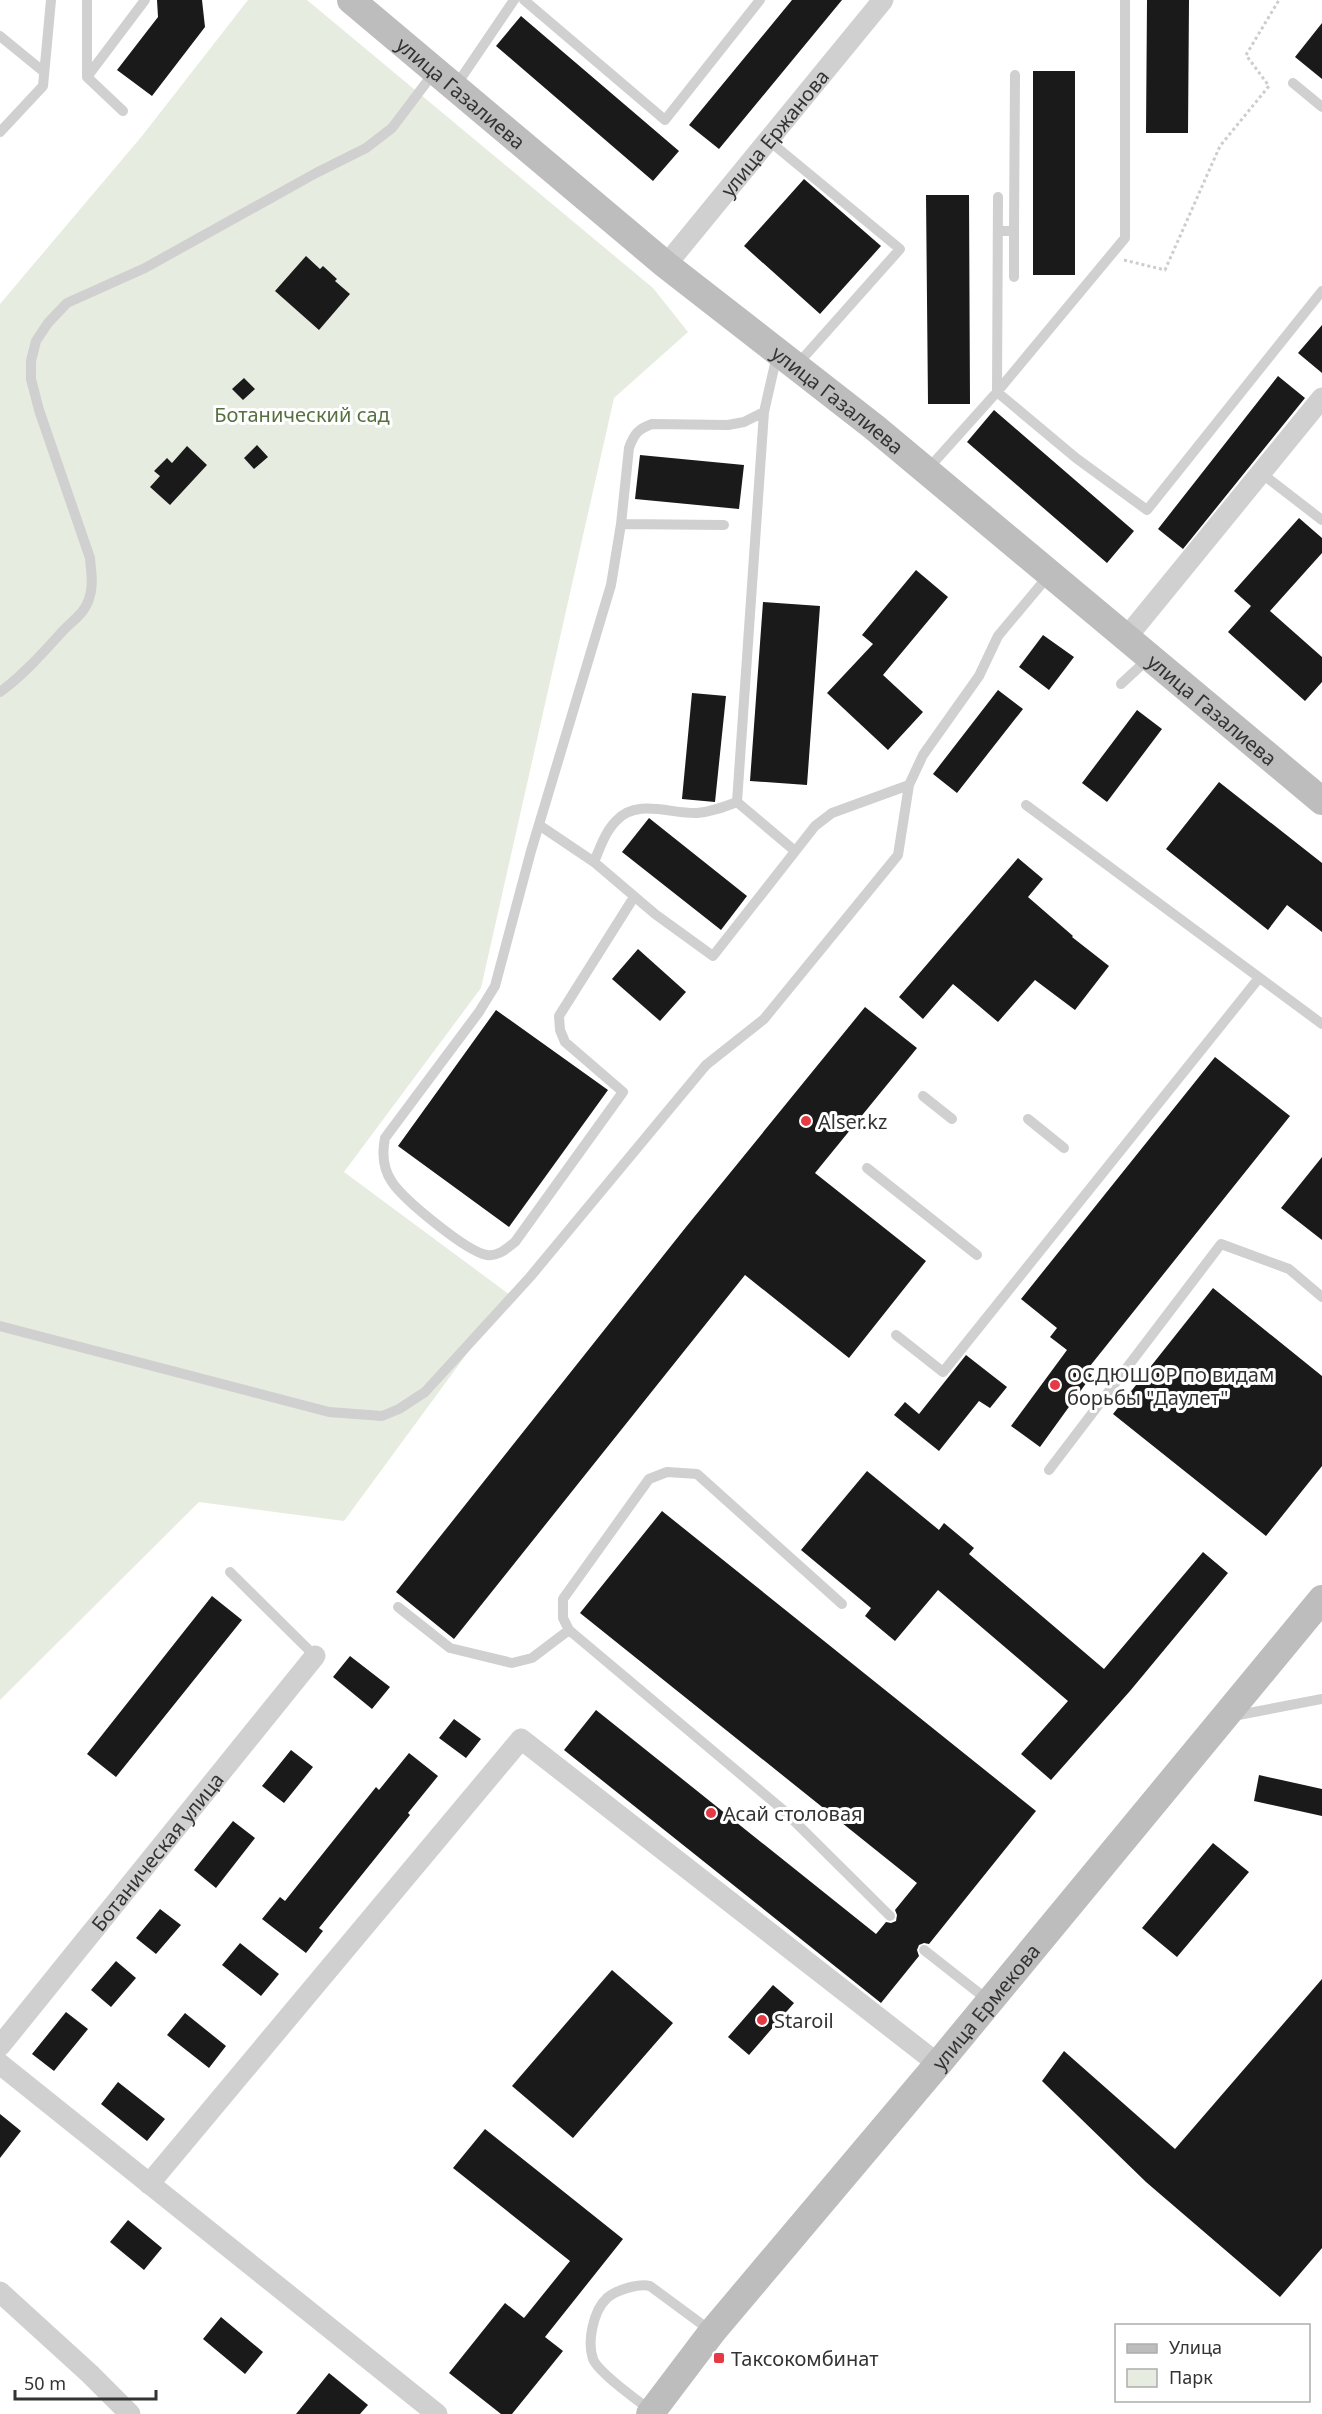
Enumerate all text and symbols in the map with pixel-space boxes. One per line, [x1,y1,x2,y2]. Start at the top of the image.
street label: улица Газалиева [391,31,531,155]
street label: улица Ержанова [714,63,835,202]
street label: улица Газалиева [766,339,910,460]
park label: Ботанический сад [214,401,390,428]
street label: улица Газалиева [1142,647,1283,771]
place label: Alser.kz [818,1108,887,1135]
marker: Alser.kz [799,1114,813,1128]
place label: ОСДЮШОР по видам борьбы "Даулет" [1067,1361,1274,1411]
marker: ОСДЮШОР по видам борьбы "Даулет" [1048,1378,1062,1392]
street label: Ботаническая улица [85,1767,229,1936]
place label: Асай столовая [723,1800,863,1827]
marker: Асай столовая [704,1806,718,1820]
street label: улица Ермекова [925,1938,1046,2075]
place label: Staroil [774,2007,834,2034]
marker: Staroil [755,2013,769,2027]
legend [1115,2324,1310,2402]
text: Улица [1169,2335,1222,2359]
place label: Таксокомбинат [731,2345,879,2372]
marker: Таксокомбинат [712,2351,726,2365]
scale bar [15,2363,156,2401]
text: Парк [1169,2365,1213,2389]
text: 50 m [24,2371,66,2395]

